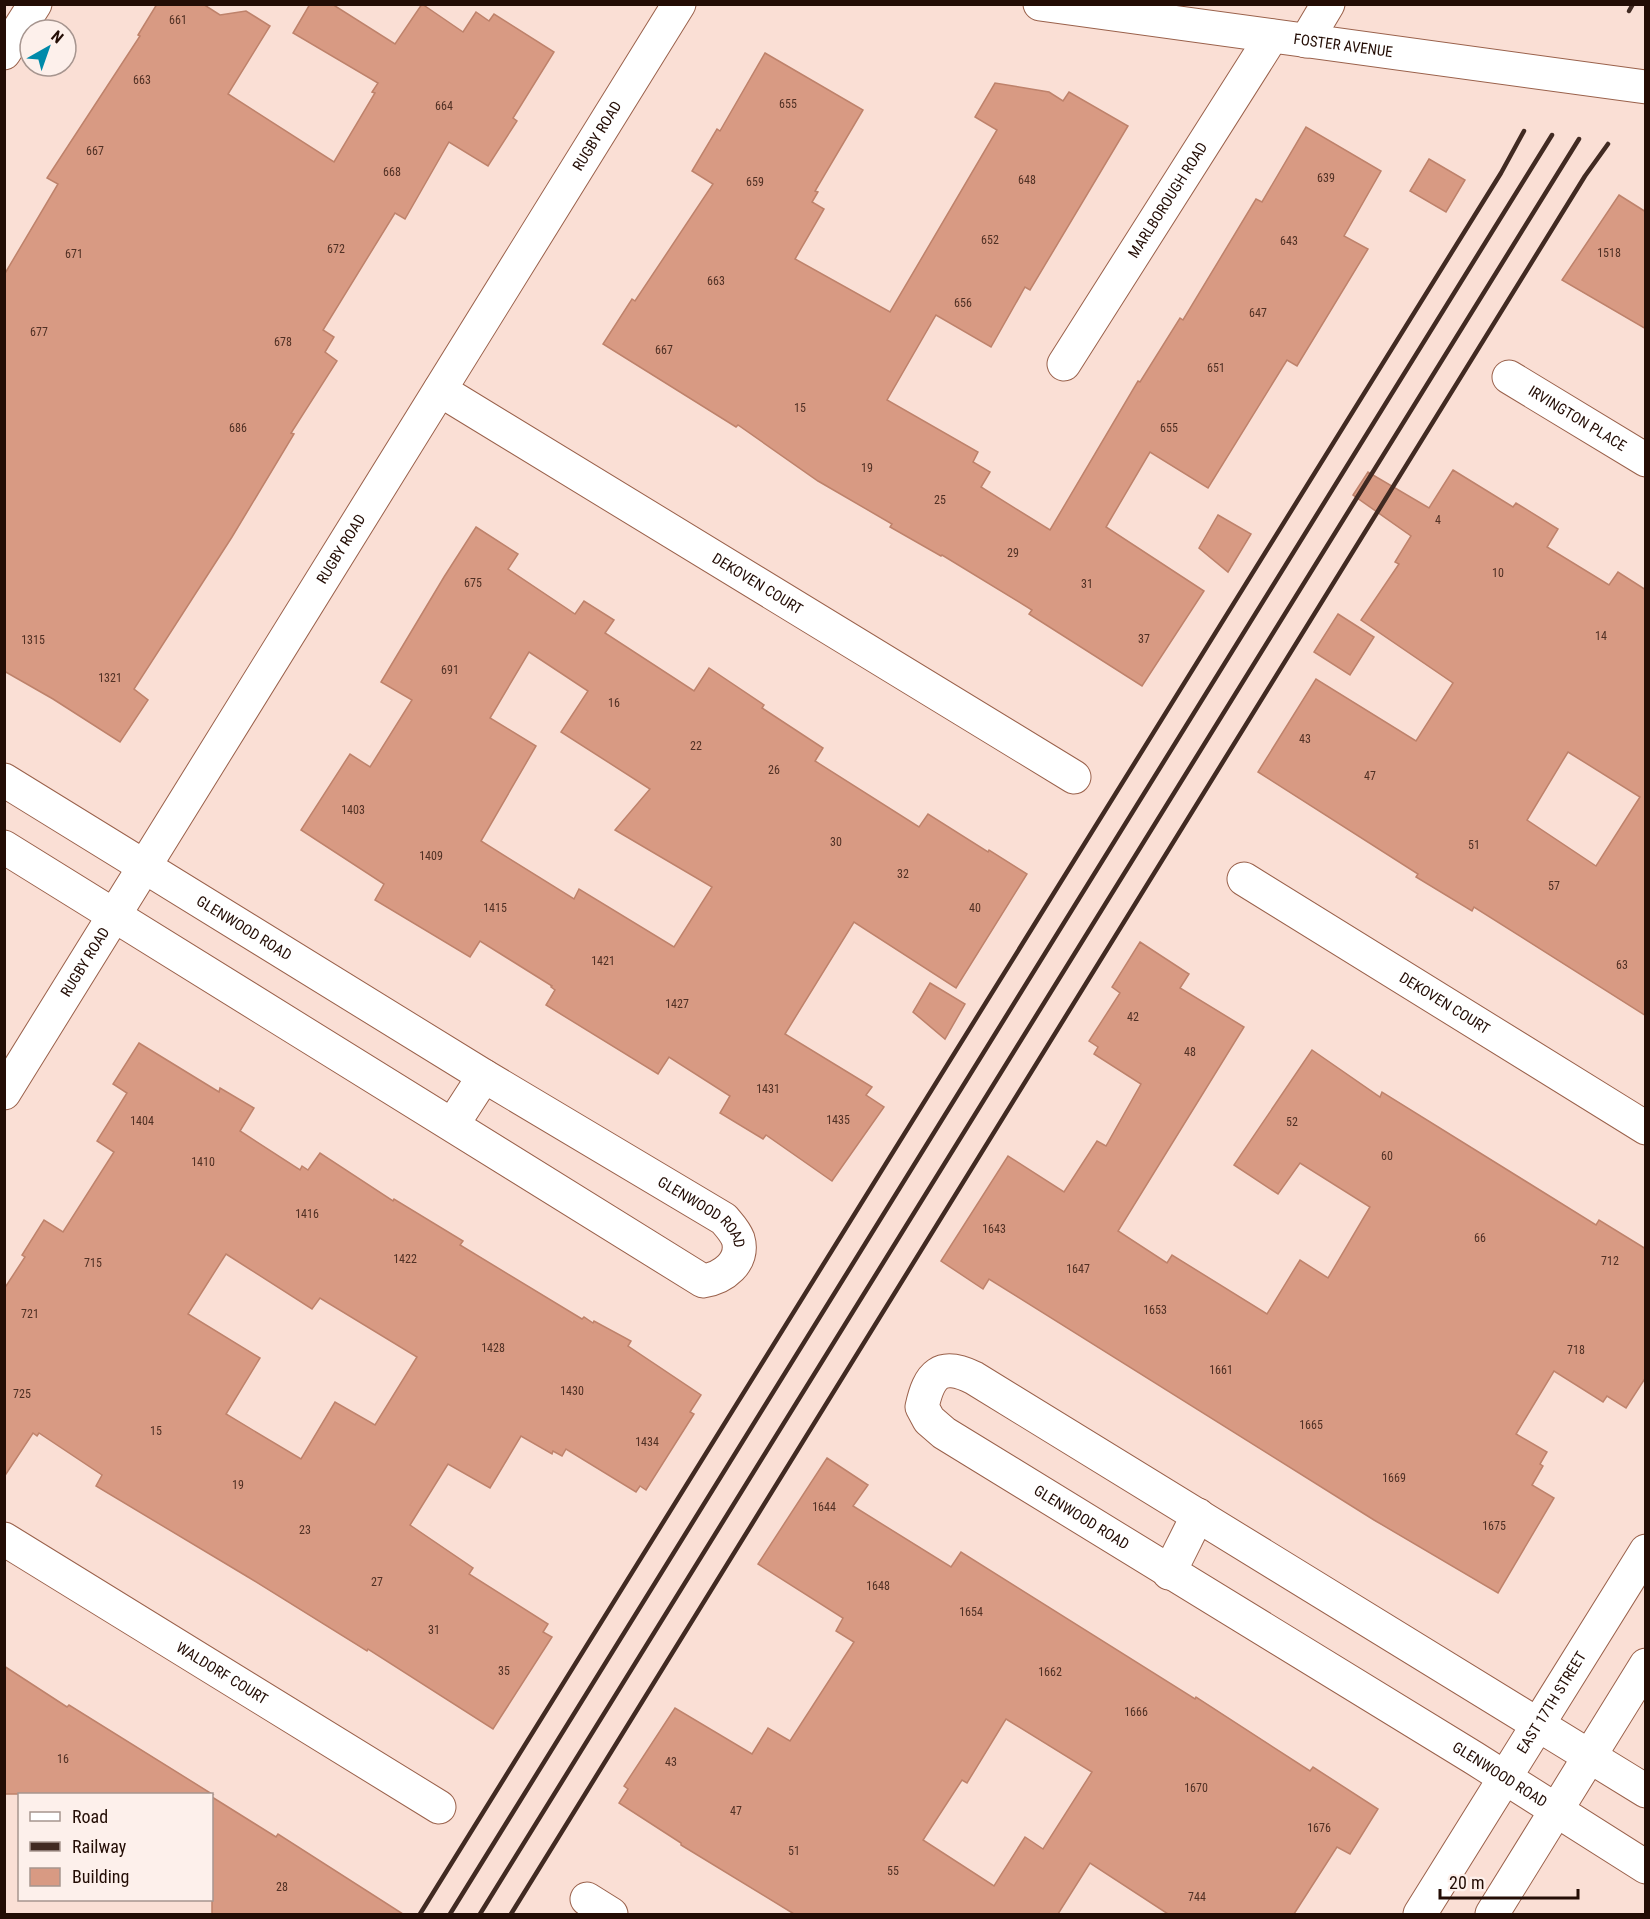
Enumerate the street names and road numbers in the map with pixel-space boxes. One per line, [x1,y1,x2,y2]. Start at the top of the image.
street label: FOSTER AVENUE [1292,30,1394,61]
street label: RUGBY ROAD [569,98,626,174]
street label: MARLBOROUGH ROAD [1125,139,1211,261]
street label: IRVINGTON PLACE [1525,382,1630,455]
street label: RUGBY ROAD [313,511,369,587]
street label: DEKOVEN COURT [709,549,806,618]
street label: GLENWOOD ROAD [193,892,295,964]
street label: RUGBY ROAD [57,924,113,1000]
street label: DEKOVEN COURT [1396,969,1493,1038]
street label: GLENWOOD ROAD [655,1173,749,1249]
street label: GLENWOOD ROAD [1031,1481,1132,1553]
street label: WALDORF COURT [173,1638,271,1708]
street label: EAST 17TH STREET [1513,1648,1590,1757]
street label: GLENWOOD ROAD [1449,1738,1550,1811]

